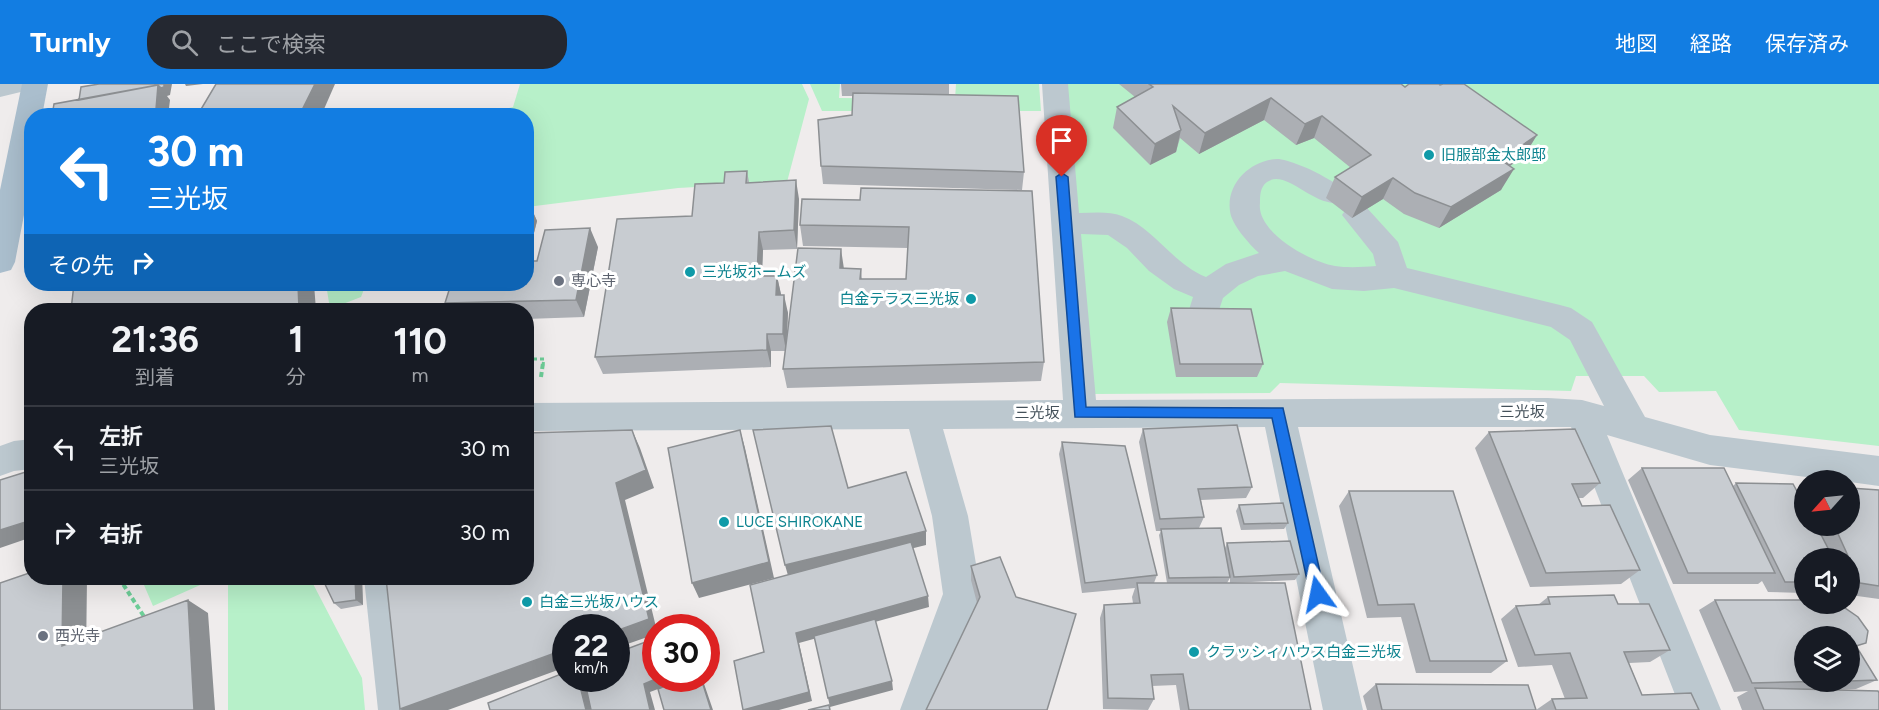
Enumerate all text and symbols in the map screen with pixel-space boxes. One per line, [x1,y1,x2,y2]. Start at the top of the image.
search box [147,15,567,69]
text: Turnly [30,25,111,59]
icon: search [168,26,201,59]
text: ここで検索 [216,31,326,58]
text: 地図 [1615,31,1657,56]
text: 経路 [1690,31,1732,56]
text: 保存済み [1765,31,1849,56]
pin [1036,115,1087,177]
icon: arrive [1045,124,1078,157]
text: 30 m [147,126,244,177]
icon: left [48,132,126,210]
place label: 旧服部金太郎邸 [1441,146,1546,164]
marker: 旧服部金太郎邸 [1422,148,1436,162]
text: 三光坂 [147,182,228,215]
icon: right [126,246,159,279]
text: その先 [48,252,114,279]
place label: 三光坂ホームズ [702,263,807,281]
marker: 三光坂ホームズ [683,265,697,279]
place label: 専心寺 [571,272,616,290]
marker: 専心寺 [552,274,566,288]
place label: 白金テラス三光坂 [839,290,959,308]
marker: 白金テラス三光坂 [964,292,978,306]
text: 21:36 [111,318,199,361]
text: 1 [288,318,304,361]
text: 110 [393,320,447,363]
text: m [412,363,429,387]
text: 到着 [135,365,175,389]
text: 分 [286,365,306,389]
street label: 三光坂 [1499,403,1545,421]
street label: 三光坂 [1014,404,1060,422]
text: 左折 [99,423,143,450]
icon: left [48,432,81,465]
text: 30 m [460,435,510,462]
text: 三光坂 [99,454,159,478]
north arrow [1794,470,1860,536]
map controls [1794,470,1860,692]
place label: LUCE SHIROKANE [736,513,863,531]
marker: LUCE SHIROKANE [717,515,731,529]
icon: right [48,516,81,549]
text: 30 m [460,519,510,546]
text: 右折 [99,521,143,548]
button: sound [1794,548,1860,614]
position arrow [1286,562,1350,626]
place label: 白金三光坂ハウス [539,593,659,611]
marker: 白金三光坂ハウス [520,595,534,609]
speed limit sign: 30 [642,614,720,692]
button: layers [1794,626,1860,692]
place label: 西光寺 [55,627,100,645]
text: 22 [574,627,608,664]
marker: 西光寺 [36,629,50,643]
place label: クラッシィハウス白金三光坂 [1206,643,1401,661]
marker: クラッシィハウス白金三光坂 [1187,645,1201,659]
text: km/h [574,659,608,677]

